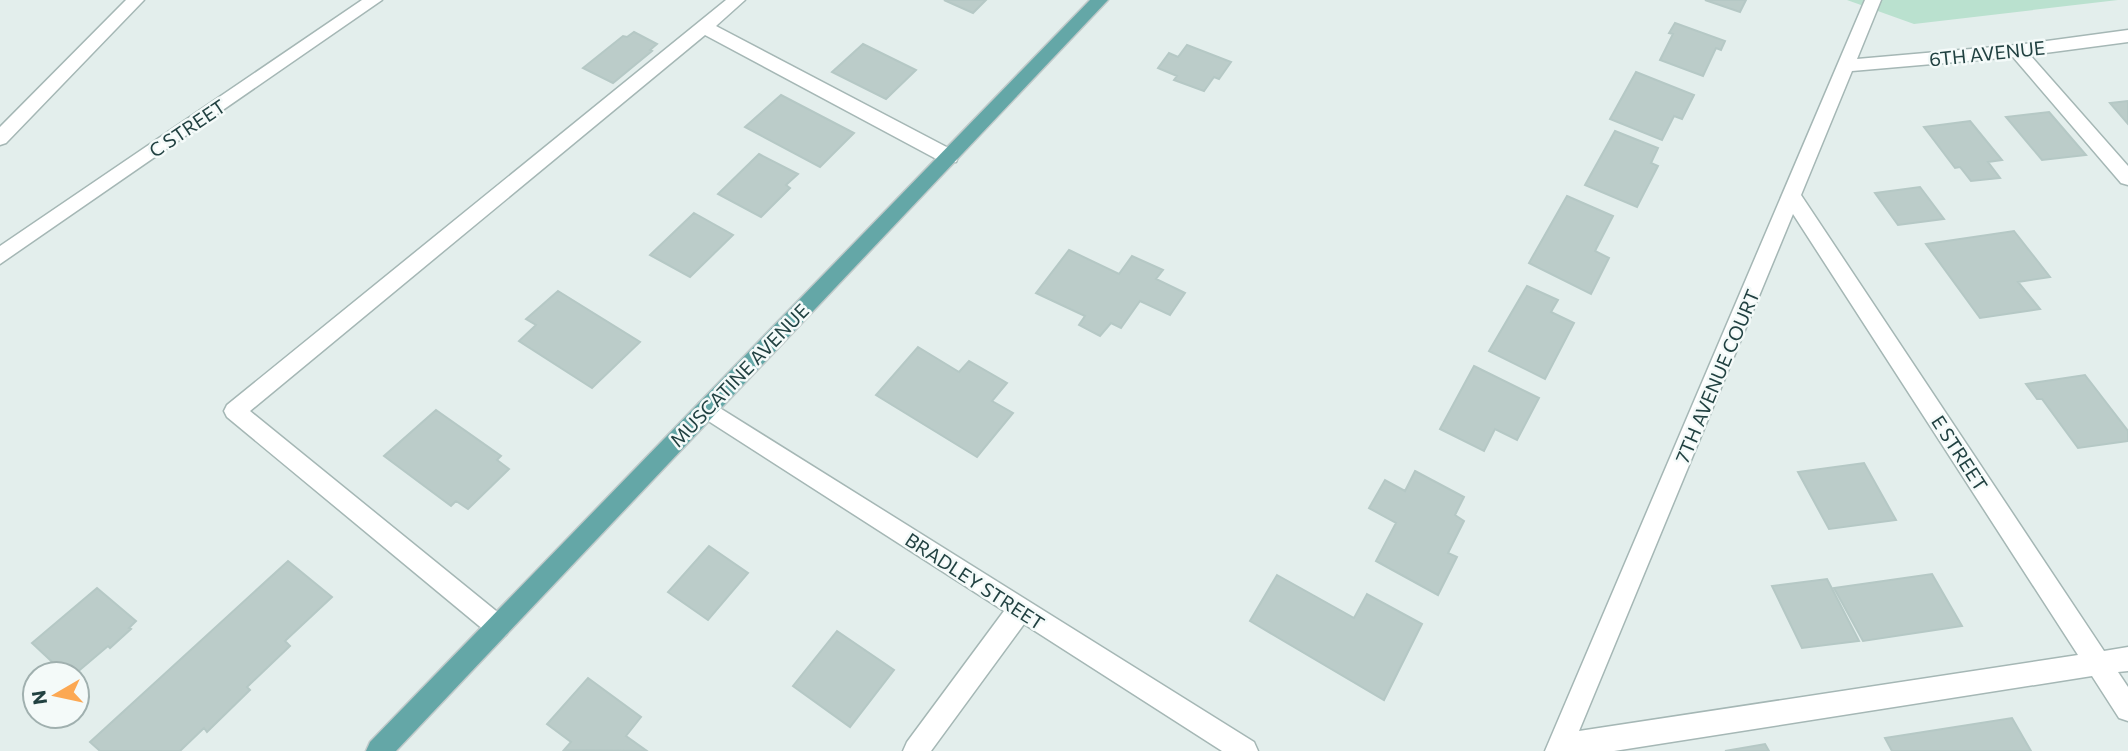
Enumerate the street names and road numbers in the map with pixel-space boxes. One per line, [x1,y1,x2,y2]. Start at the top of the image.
street label: 6TH AVENUE [1928,35,2046,71]
street label: C STREET [144,94,230,162]
street label: 7TH AVENUE COURT [1670,286,1764,466]
street label: MUSCATINE AVENUE [665,299,813,451]
street label: E STREET [1927,411,1993,495]
street label: BRADLEY STREET [901,528,1049,634]

